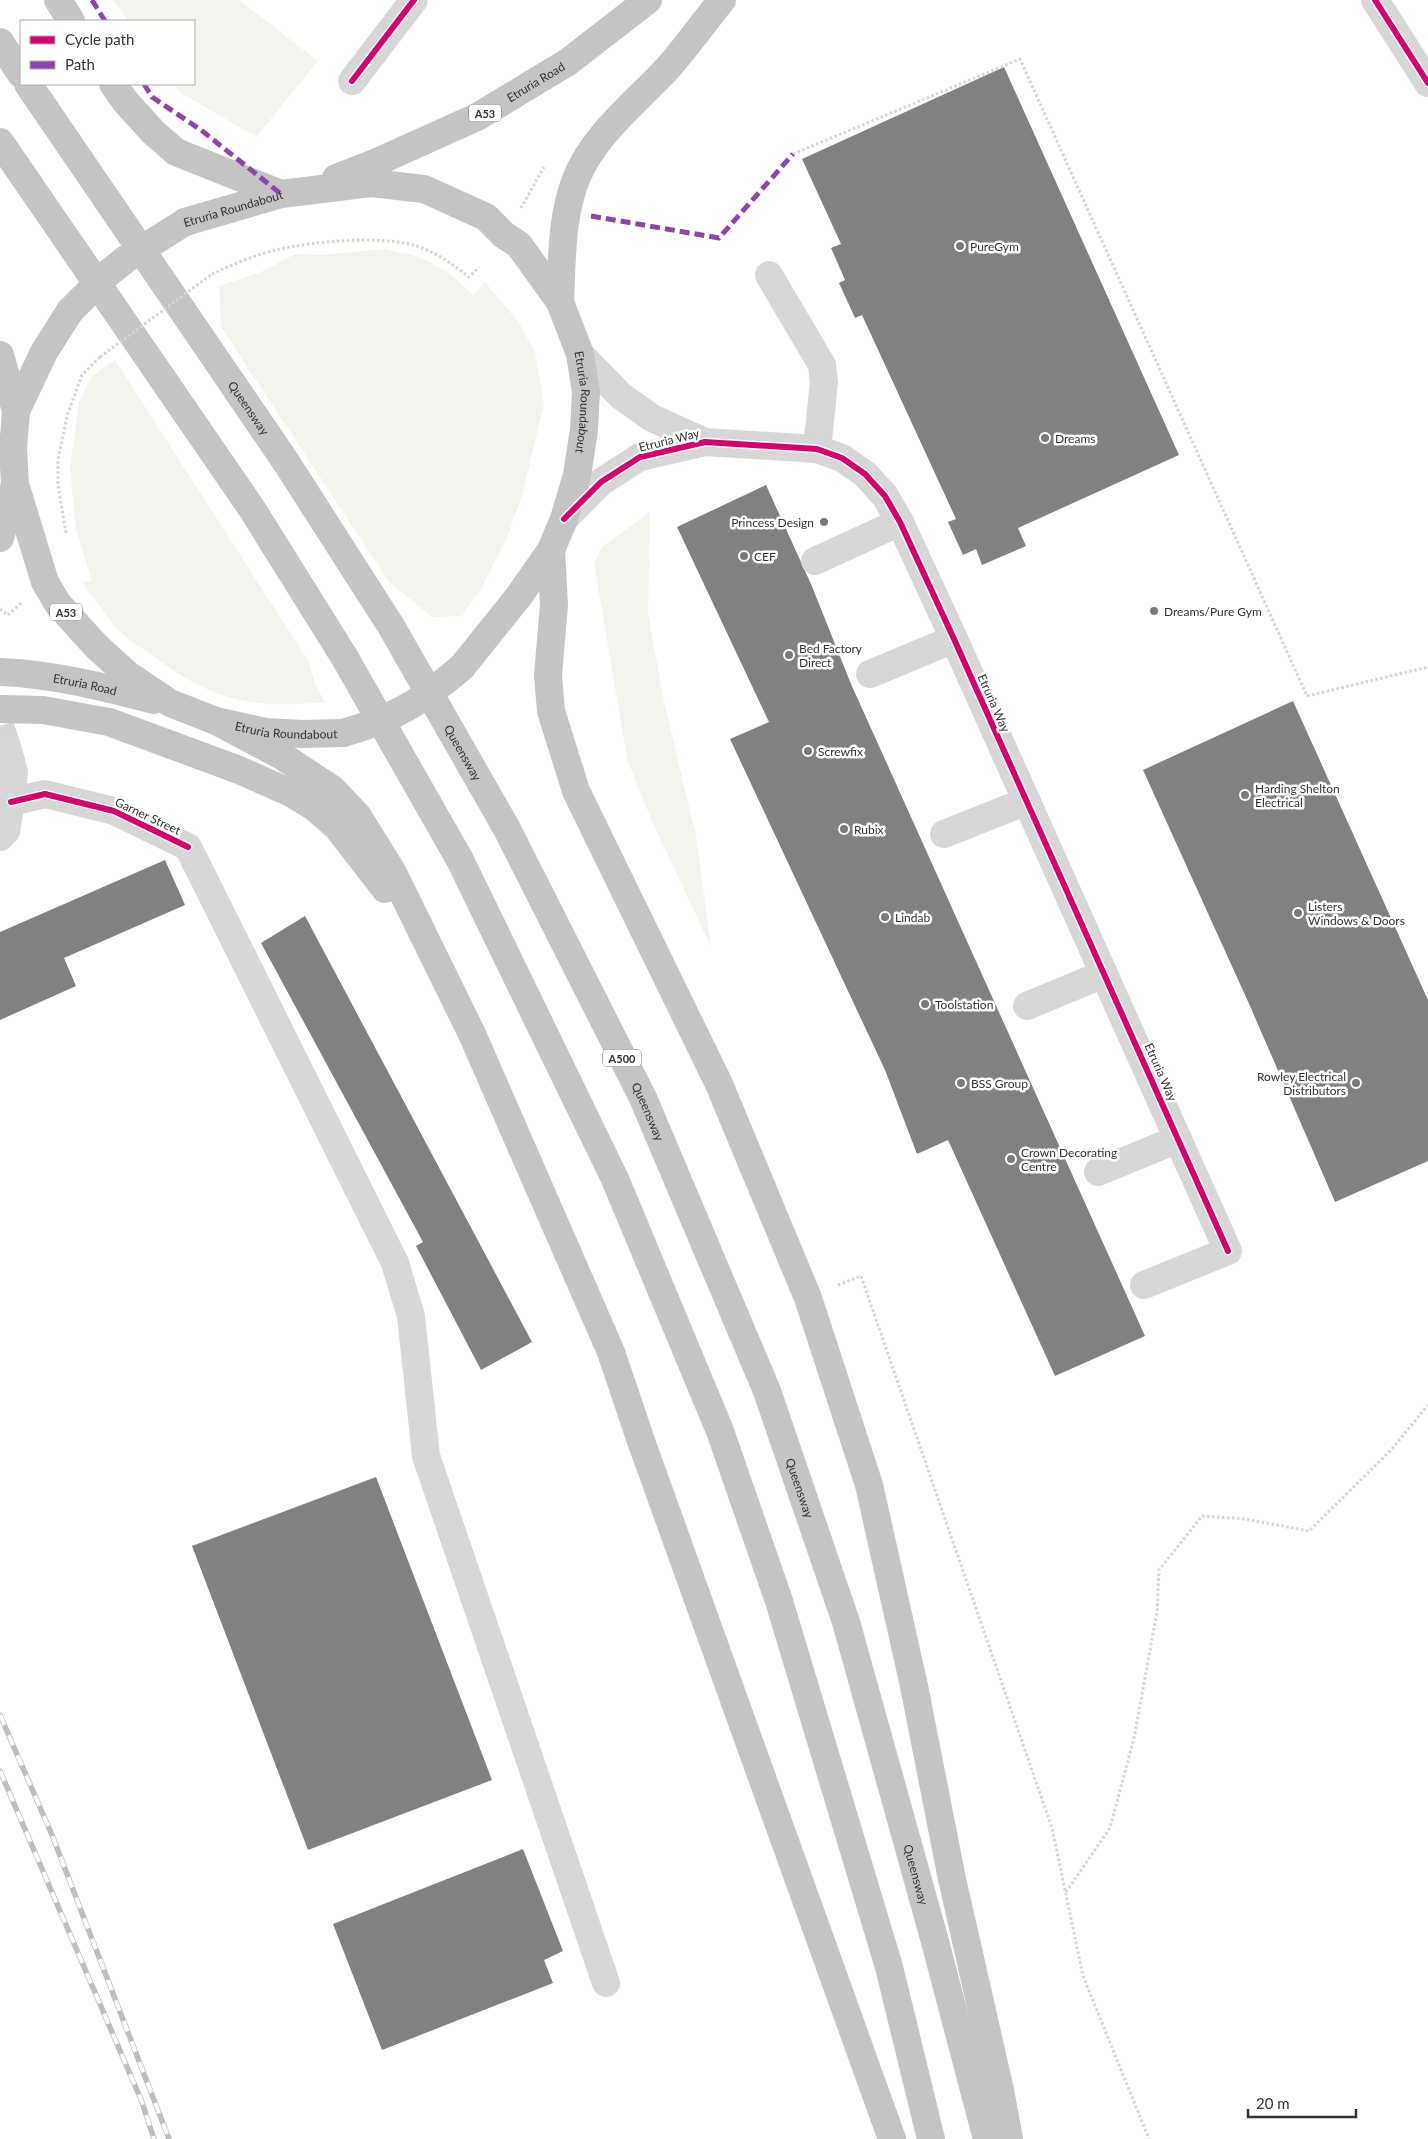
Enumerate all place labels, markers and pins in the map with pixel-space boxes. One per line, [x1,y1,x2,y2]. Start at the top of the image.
place label: PureGym [970,239,1019,254]
marker: PureGym [954,240,966,252]
place label: Dreams [1055,431,1096,446]
marker: Dreams [1039,432,1051,444]
place label: Princess Design [731,515,814,530]
marker: Princess Design [818,516,830,528]
place label: CEF [754,549,776,564]
marker: CEF [738,550,750,562]
place label: Dreams/Pure Gym [1164,604,1262,619]
marker: Dreams/Pure Gym [1148,605,1160,617]
place label: Bed Factory Direct [799,641,863,670]
marker: Bed Factory Direct [783,649,795,661]
place label: Screwfix [818,744,863,759]
marker: Screwfix [802,745,814,757]
place label: Harding Shelton Electrical [1255,781,1340,810]
marker: Harding Shelton Electrical [1239,789,1251,801]
place label: Rubix [854,822,884,837]
marker: Rubix [838,823,850,835]
place label: Listers Windows & Doors [1308,899,1405,928]
marker: Listers Windows & Doors [1292,907,1304,919]
place label: Lindab [895,910,930,925]
marker: Lindab [879,911,891,923]
place label: Toolstation [935,997,993,1012]
marker: Toolstation [919,998,931,1010]
place label: Rowley Electrical Distributors [1257,1069,1346,1098]
place label: BSS Group [971,1076,1028,1091]
marker: BSS Group [955,1077,967,1089]
marker: Rowley Electrical Distributors [1350,1077,1362,1089]
place label: Crown Decorating Centre [1021,1145,1117,1174]
marker: Crown Decorating Centre [1005,1153,1017,1165]

